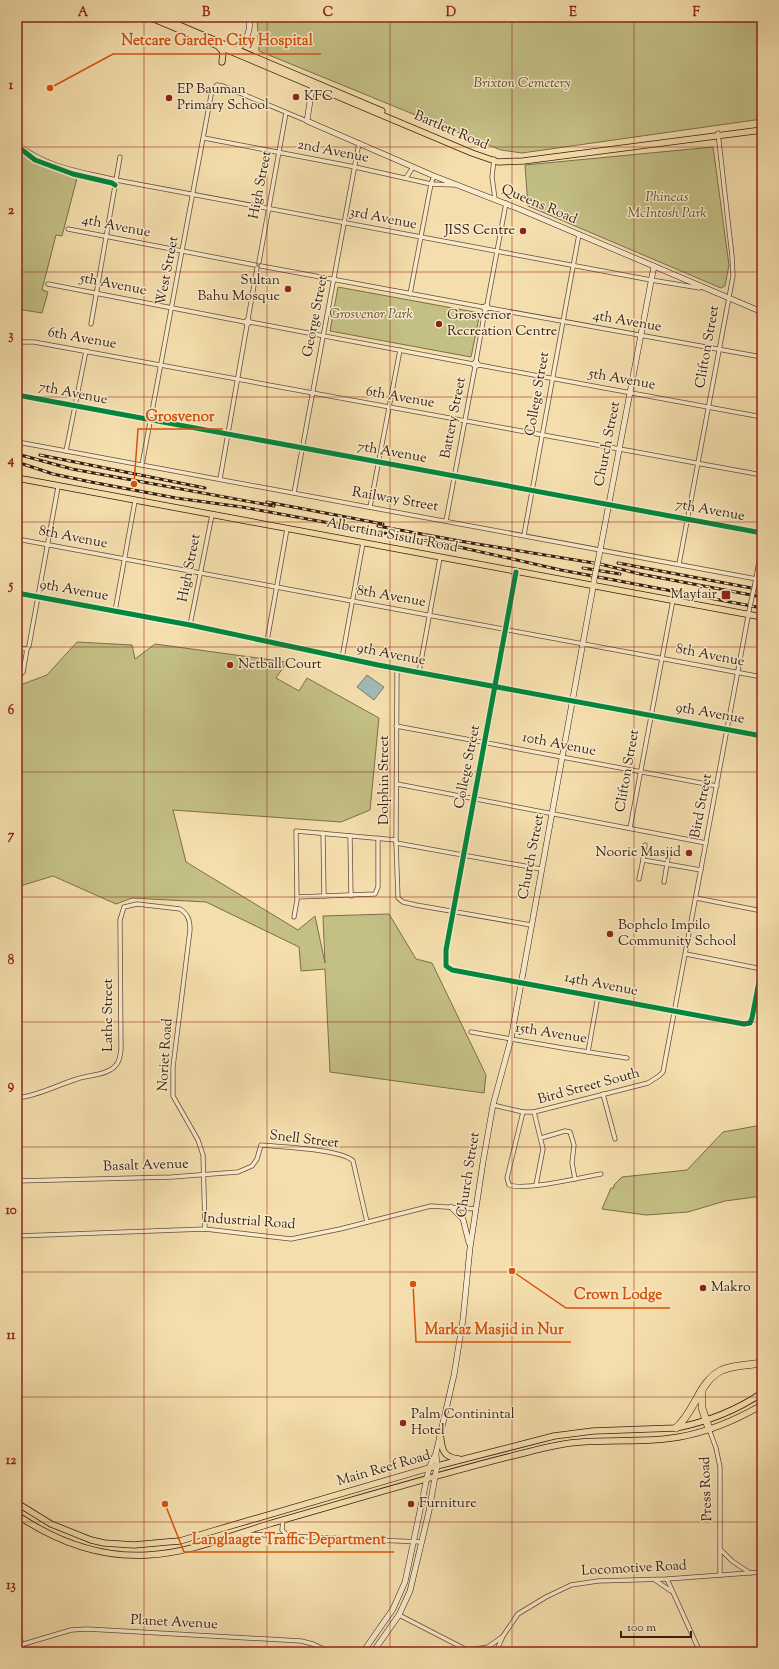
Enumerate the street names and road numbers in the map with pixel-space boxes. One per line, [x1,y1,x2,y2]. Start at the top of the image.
street label: Bartlett Road [411,106,492,156]
street label: 2nd Avenue [296,135,370,169]
street label: High Street [245,149,277,221]
street label: Queens Road [498,180,580,230]
street label: 3rd Avenue [347,203,419,235]
street label: 4th Avenue [80,211,152,243]
street label: West Street [151,234,185,307]
street label: 5th Avenue [77,269,148,301]
street label: George Street [298,273,334,359]
street label: Clifton Street [691,304,725,390]
street label: 4th Avenue [591,306,663,338]
street label: 6th Avenue [46,323,118,355]
street label: College Street [521,350,555,438]
street label: 5th Avenue [586,364,657,396]
street label: Battery Street [436,375,472,460]
street label: 7th Avenue [37,378,109,410]
street label: 6th Avenue [364,382,436,414]
street label: Church Street [590,400,626,488]
street label: 7th Avenue [356,437,428,469]
street label: Railway Street [350,483,440,517]
street label: 7th Avenue [674,495,746,527]
street label: Albertina Sisulu Road [325,513,459,559]
street label: 8th Avenue [37,522,109,554]
street label: High Street [174,532,206,604]
street label: 9th Avenue [38,575,110,607]
street label: 8th Avenue [355,581,427,613]
street label: 9th Avenue [355,639,427,671]
street label: 8th Avenue [674,640,746,672]
street label: 9th Avenue [674,698,746,730]
street label: College Street [450,723,486,811]
street label: 10th Avenue [520,728,598,762]
street label: Clifton Street [611,728,645,814]
street label: Dolphin Street [375,735,395,825]
street label: Bird Street [686,772,718,840]
street label: Church Street [514,813,550,901]
street label: 14th Avenue [563,968,639,1002]
street label: Lathe Street [99,978,119,1052]
street label: Noriet Road [153,1018,179,1092]
street label: 15th Avenue [514,1018,588,1050]
street label: Bird Street South [536,1064,642,1110]
street label: Snell Street [268,1126,340,1154]
street label: Church Street [452,1131,486,1219]
street label: Basalt Avenue [103,1155,189,1177]
street label: Industrial Road [202,1209,296,1235]
street label: Main Reef Road [335,1446,433,1492]
street label: Press Road [696,1456,718,1522]
street label: Locomotive Road [581,1556,687,1582]
street label: Planet Avenue [130,1611,218,1635]

